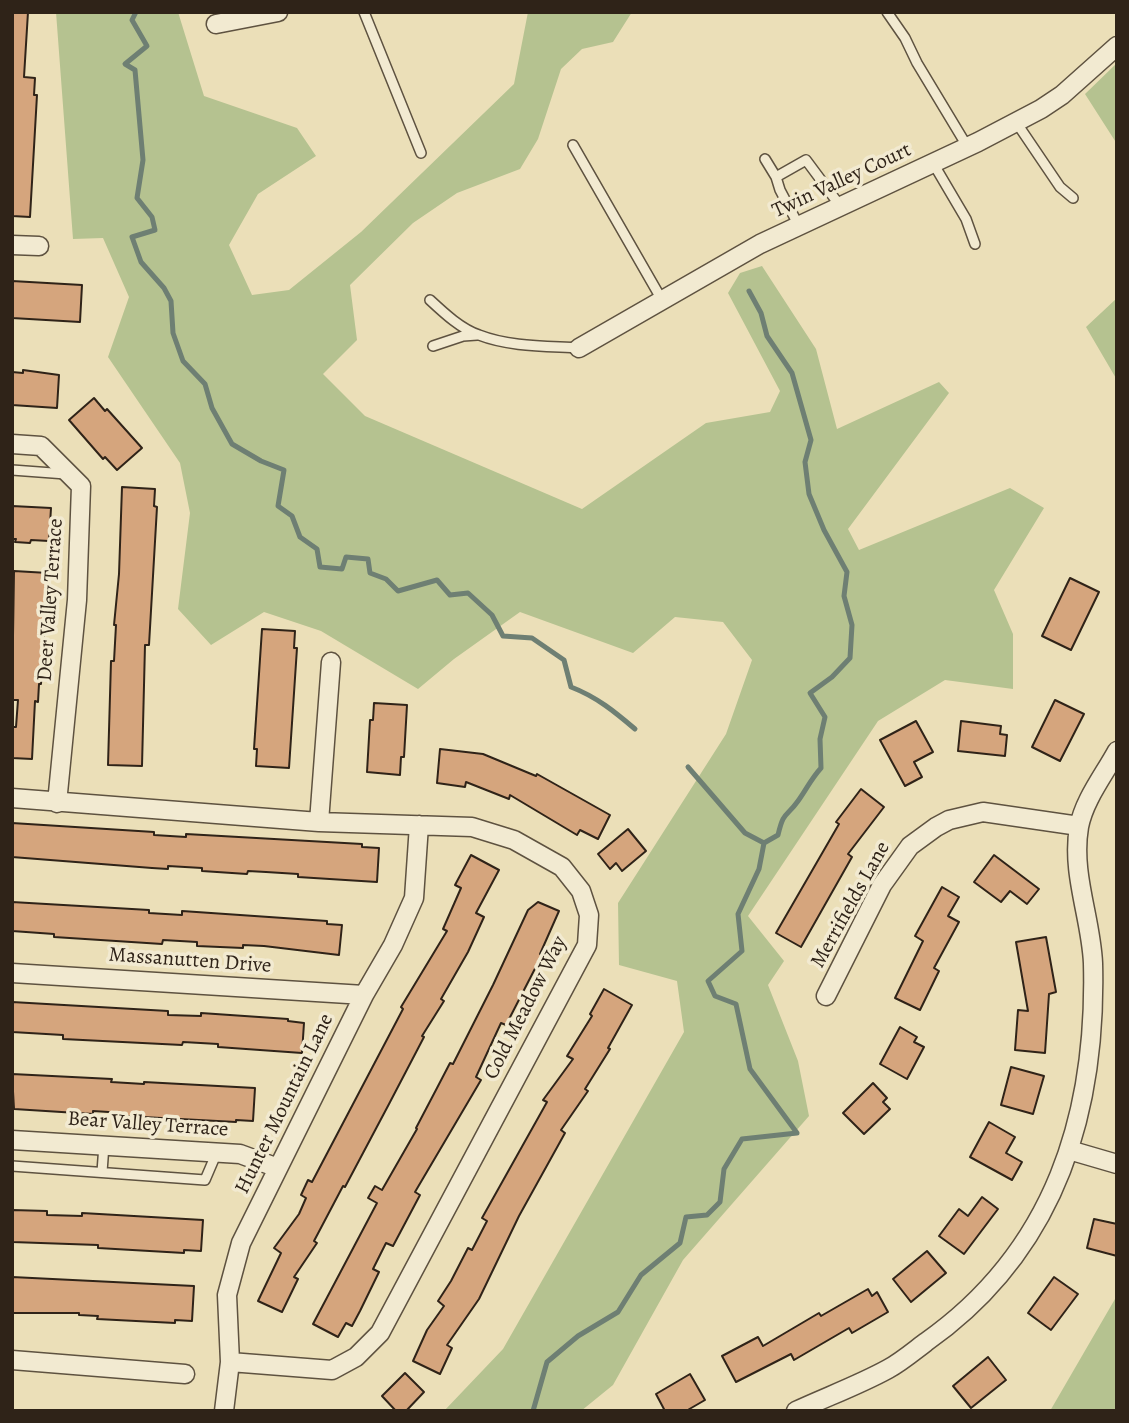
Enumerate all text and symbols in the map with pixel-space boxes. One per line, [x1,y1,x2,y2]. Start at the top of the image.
street label: Twin Valley Court [769,138,915,224]
street label: Deer Valley Terrace [33,518,69,682]
street label: Merrifields Lane [806,837,896,973]
street label: Cold Meadow Way [479,932,573,1084]
street label: Massanutten Drive [108,943,272,979]
street label: Hunter Mountain Lane [230,1010,340,1198]
street label: Bear Valley Terrace [67,1107,229,1143]

